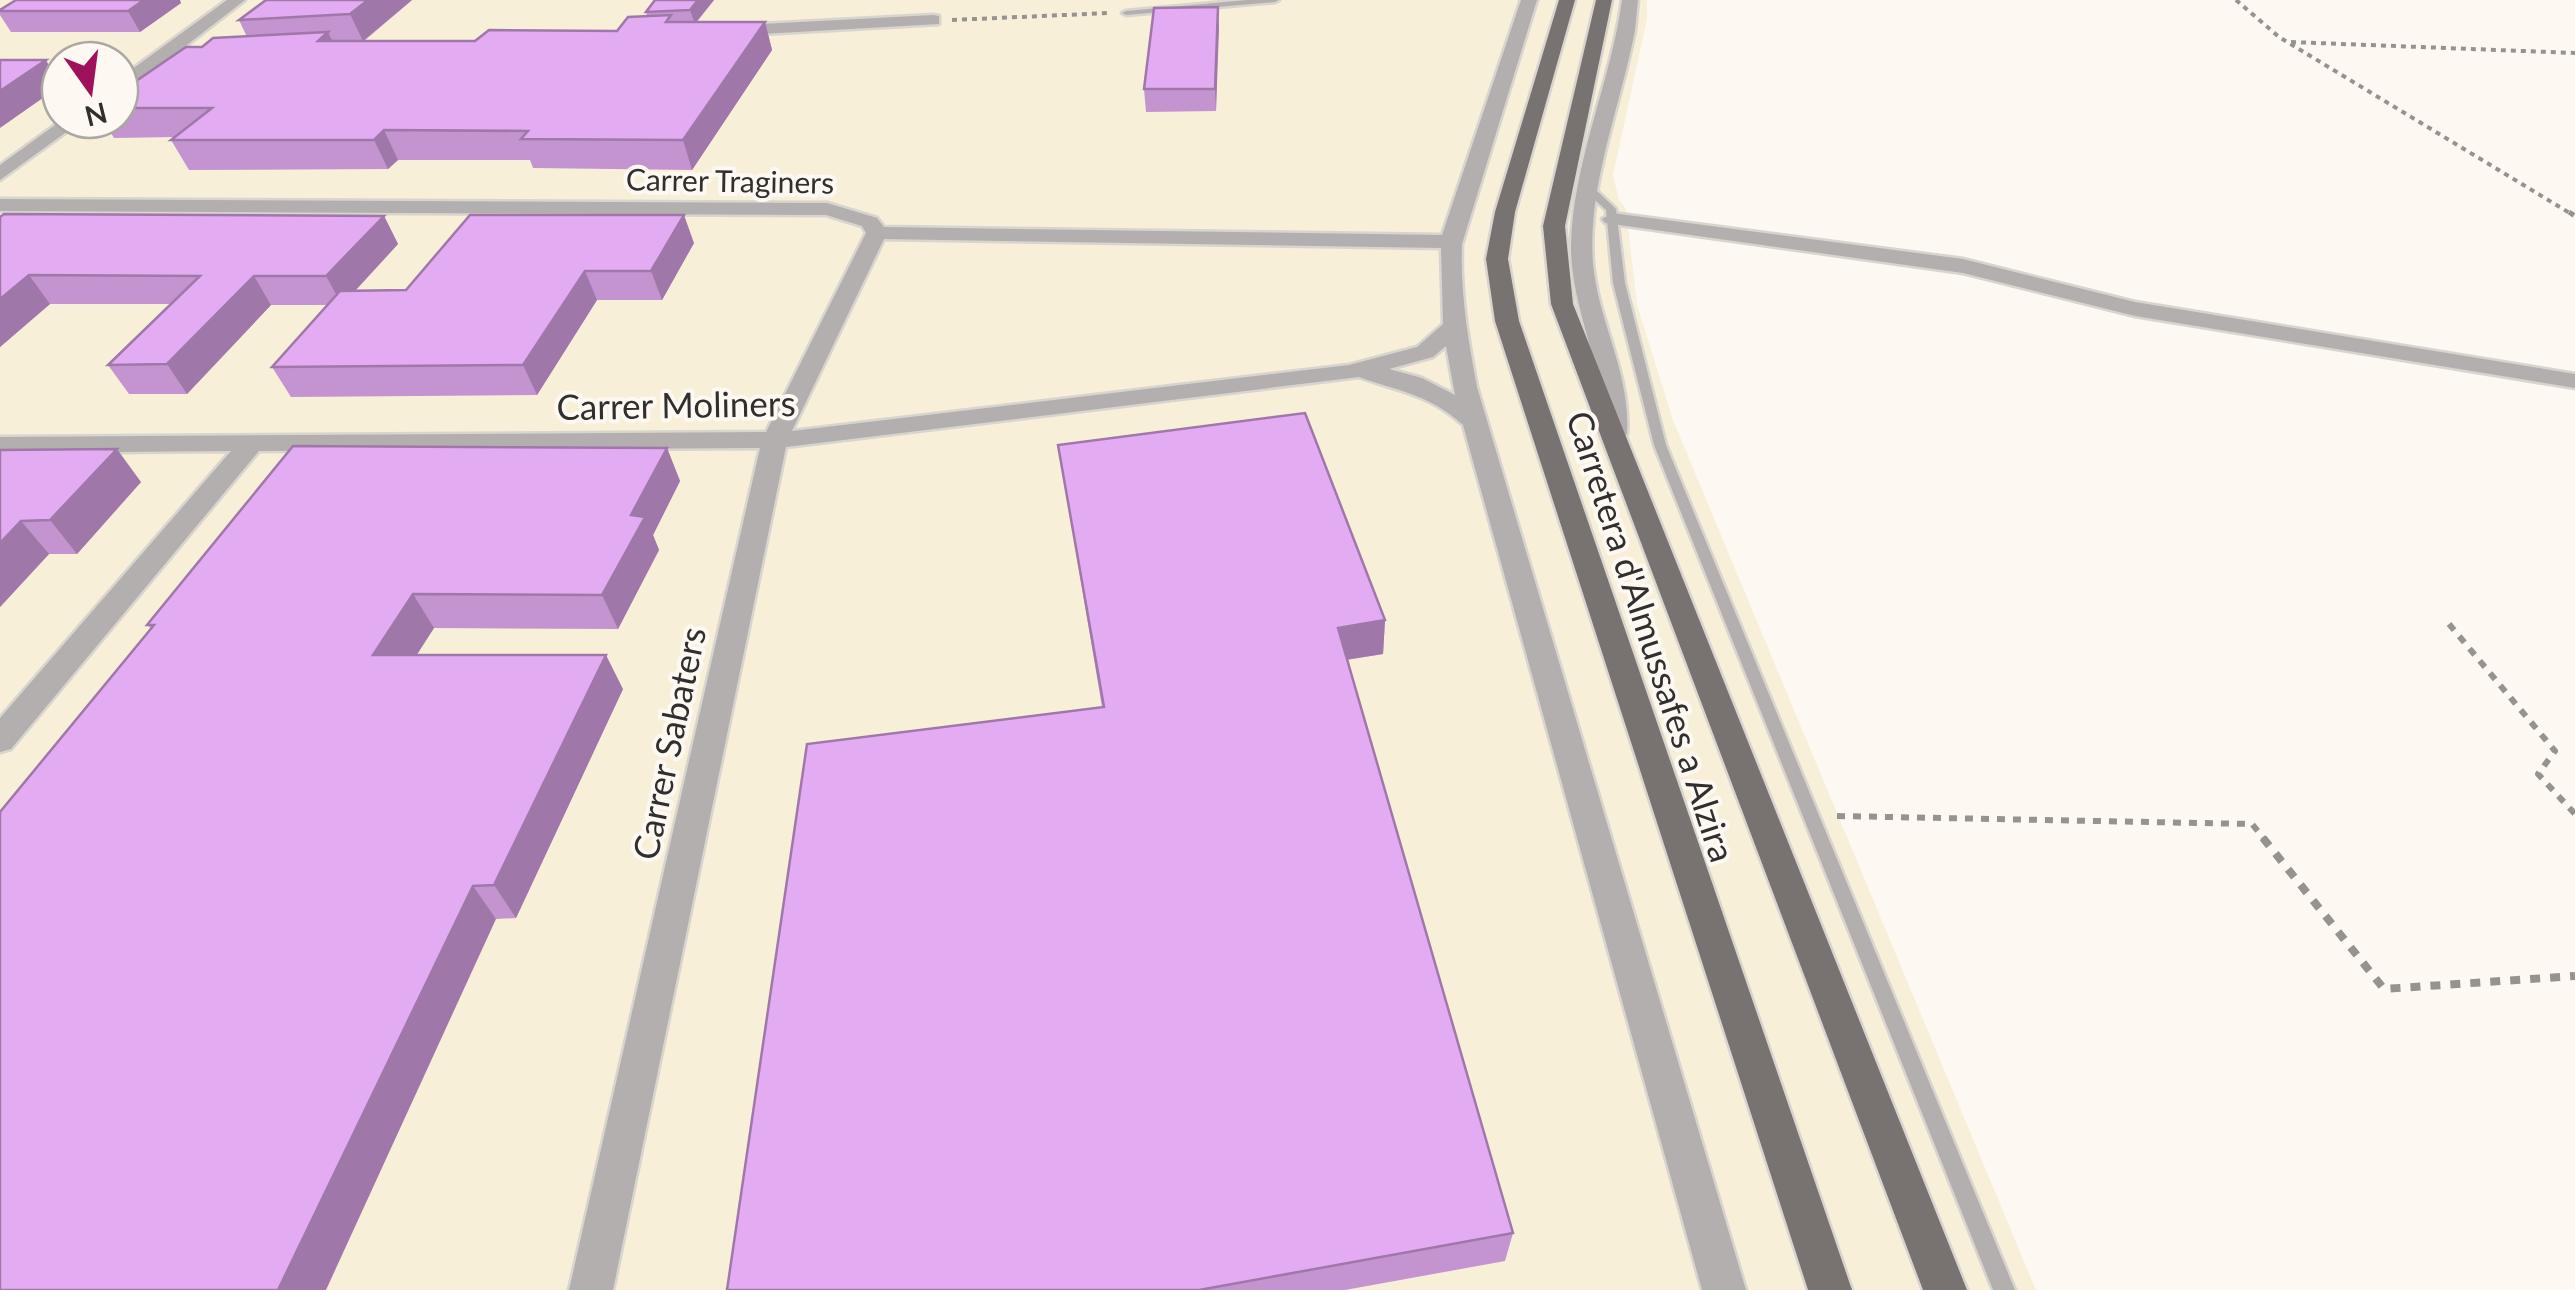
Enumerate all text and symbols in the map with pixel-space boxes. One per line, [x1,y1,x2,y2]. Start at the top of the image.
north arrow [40,40,140,140]
text: N [82,96,111,134]
street label: Carrer Traginers [626,160,834,200]
street label: Carrer Moliners [556,381,796,427]
street label: Carretera d'Almussafes a Alzira [1559,405,1745,867]
street label: Carrer Sabaters [623,623,713,863]

